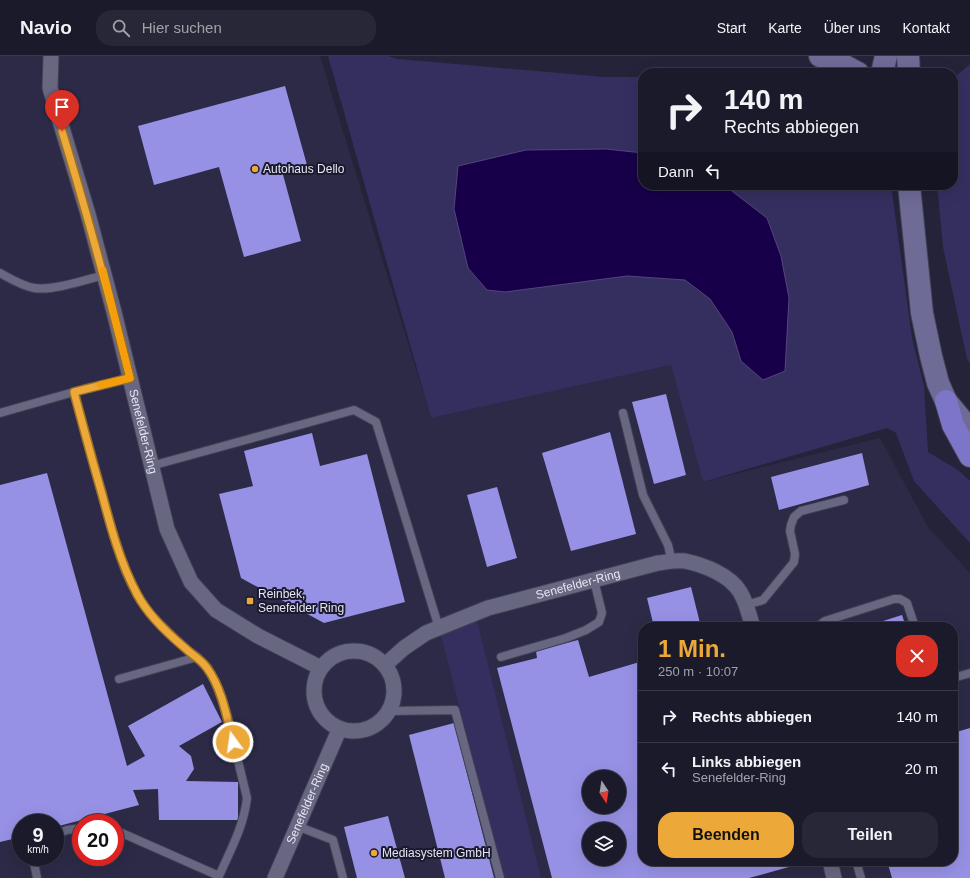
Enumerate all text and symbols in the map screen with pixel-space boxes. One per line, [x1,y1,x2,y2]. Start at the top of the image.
search box [96,10,376,46]
text: Navio [20,17,72,38]
icon: search [110,17,132,39]
text: Hier suchen [142,19,222,36]
text: Start [717,20,746,36]
text: Karte [768,20,802,36]
text: Über uns [824,20,881,36]
text: Kontakt [903,20,950,36]
icon: right [658,84,710,136]
text: 140 m [724,84,803,115]
pin [45,90,79,131]
icon: arrive [51,96,73,118]
text: Rechts abbiegen [724,117,859,137]
icon: left [702,160,724,182]
place label: Autohaus Dello [263,162,345,176]
text: Dann [658,163,694,180]
marker: Autohaus Dello [250,164,260,174]
street label: Senefelder-Ring [126,388,160,475]
street label: Senefelder-Ring [534,566,622,602]
place label: Reinbek, Senefelder Ring [258,587,344,615]
marker: Reinbek, Senefelder Ring [245,596,255,606]
text: 1 Min. [658,635,726,662]
button: close [896,635,938,677]
text: 250 m · 10:07 [658,664,738,679]
icon: right [658,706,680,728]
text: Rechts abbiegen [692,708,812,725]
text: 140 m [896,708,938,725]
position arrow [212,721,254,763]
text: Links abbiegen [692,753,801,770]
icon: left [658,758,680,780]
text: 20 m [905,760,938,777]
street label: Senefelder-Ring [283,761,331,846]
north arrow [582,770,626,814]
map controls [582,770,626,866]
text: Senefelder-Ring [692,770,786,785]
button: Beenden [658,812,794,858]
button: Teilen [802,812,938,858]
speed limit sign: 20 [72,814,124,866]
button: layers [582,822,626,866]
text: 9 [32,824,44,846]
text: km/h [27,844,49,855]
place label: Mediasystem GmbH [382,846,491,860]
marker: Mediasystem GmbH [369,848,379,858]

